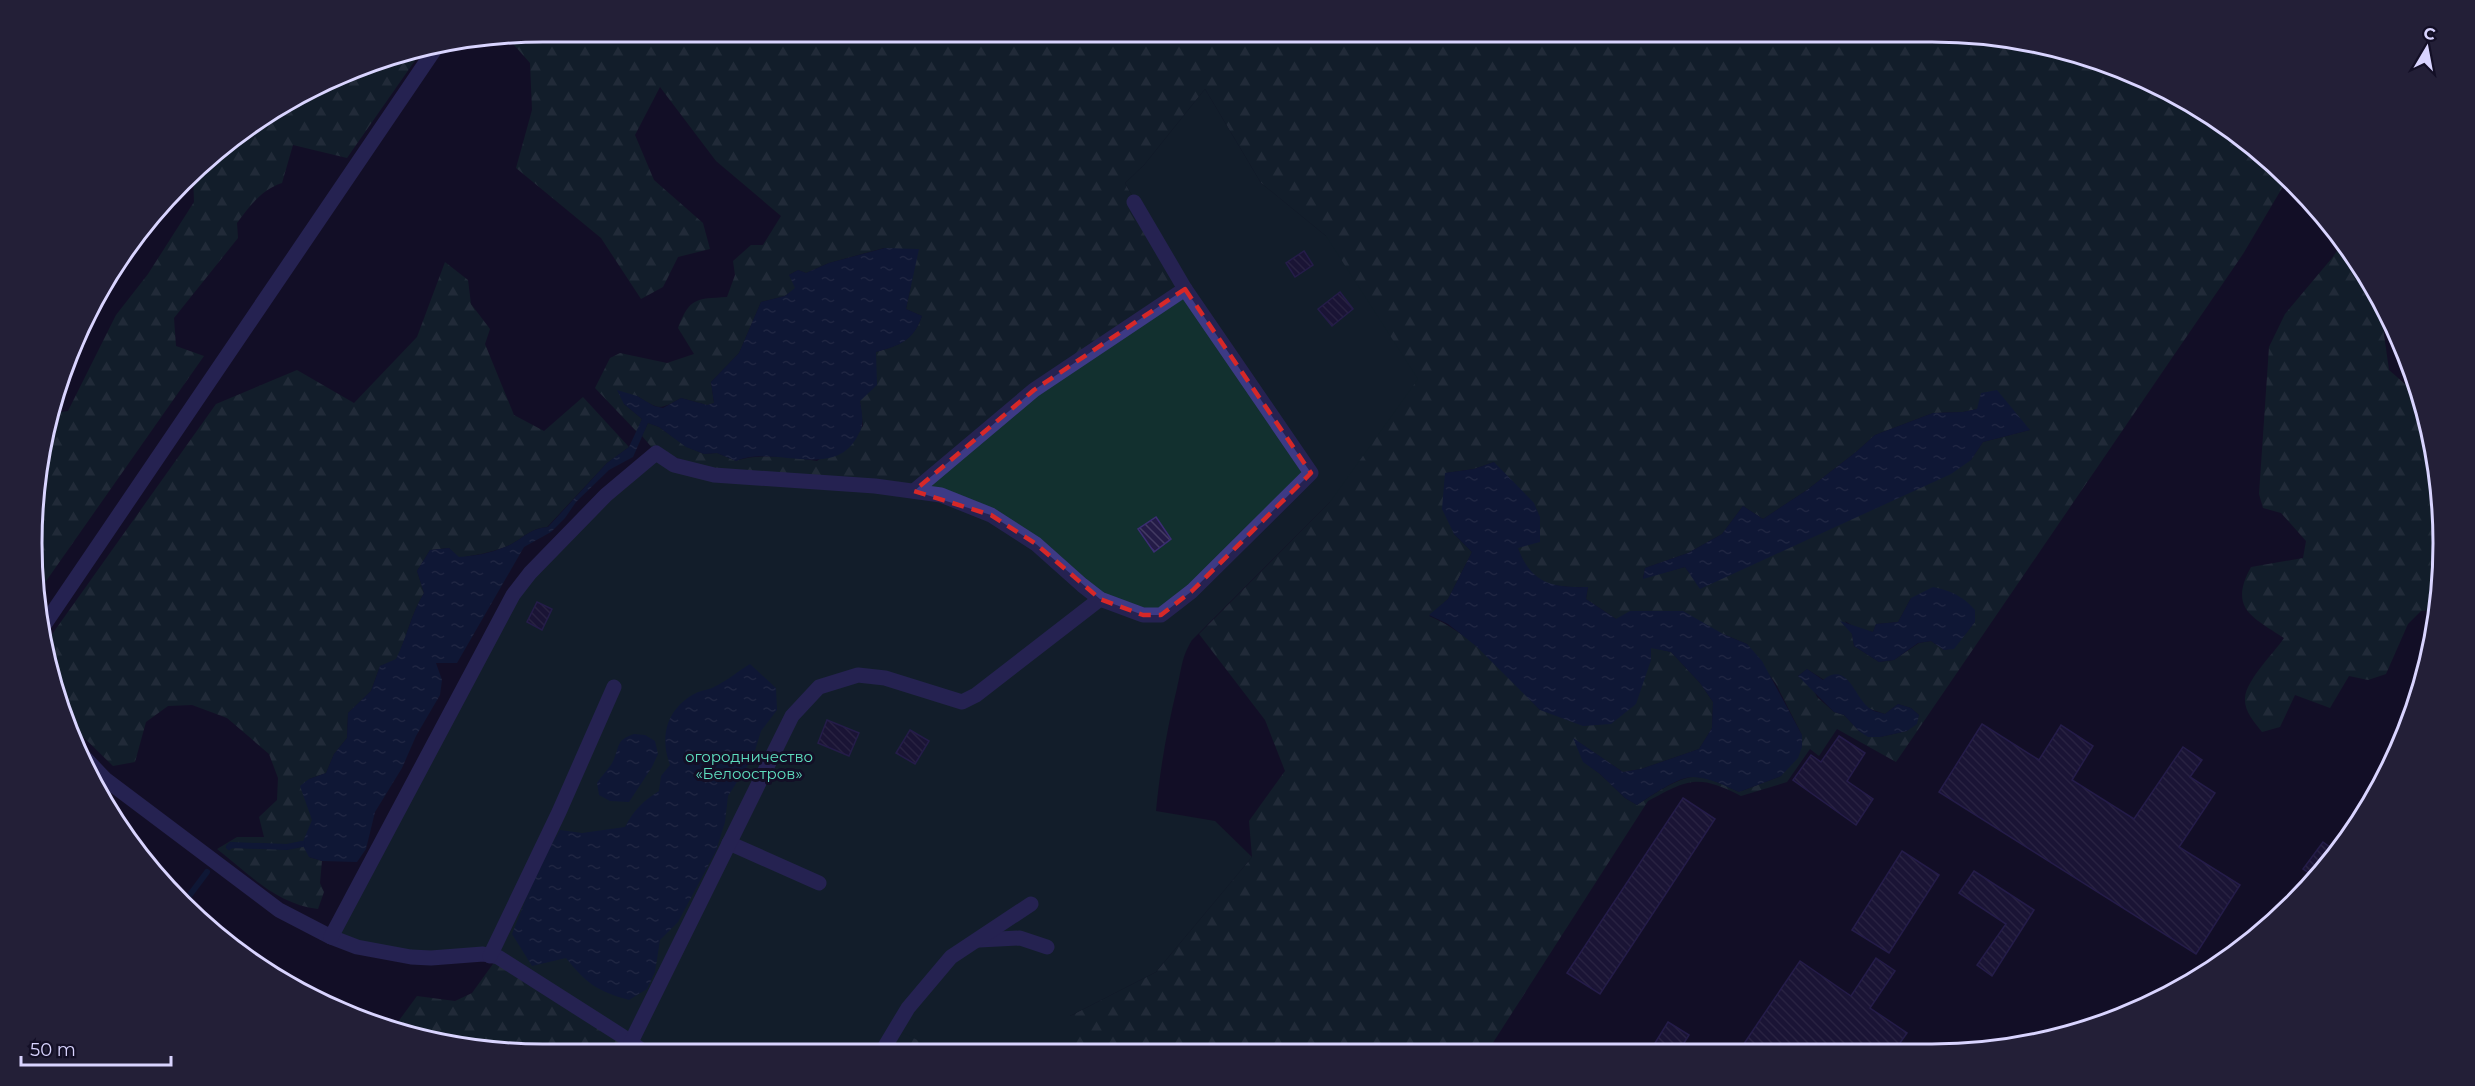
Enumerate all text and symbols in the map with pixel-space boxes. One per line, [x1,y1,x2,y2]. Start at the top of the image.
north arrow [2397,18,2457,78]
text: С [2422,23,2437,44]
park label: огородничество «Белоостров» [685,747,813,783]
scale bar [21,1029,171,1067]
text: 50 m [30,1039,76,1061]

